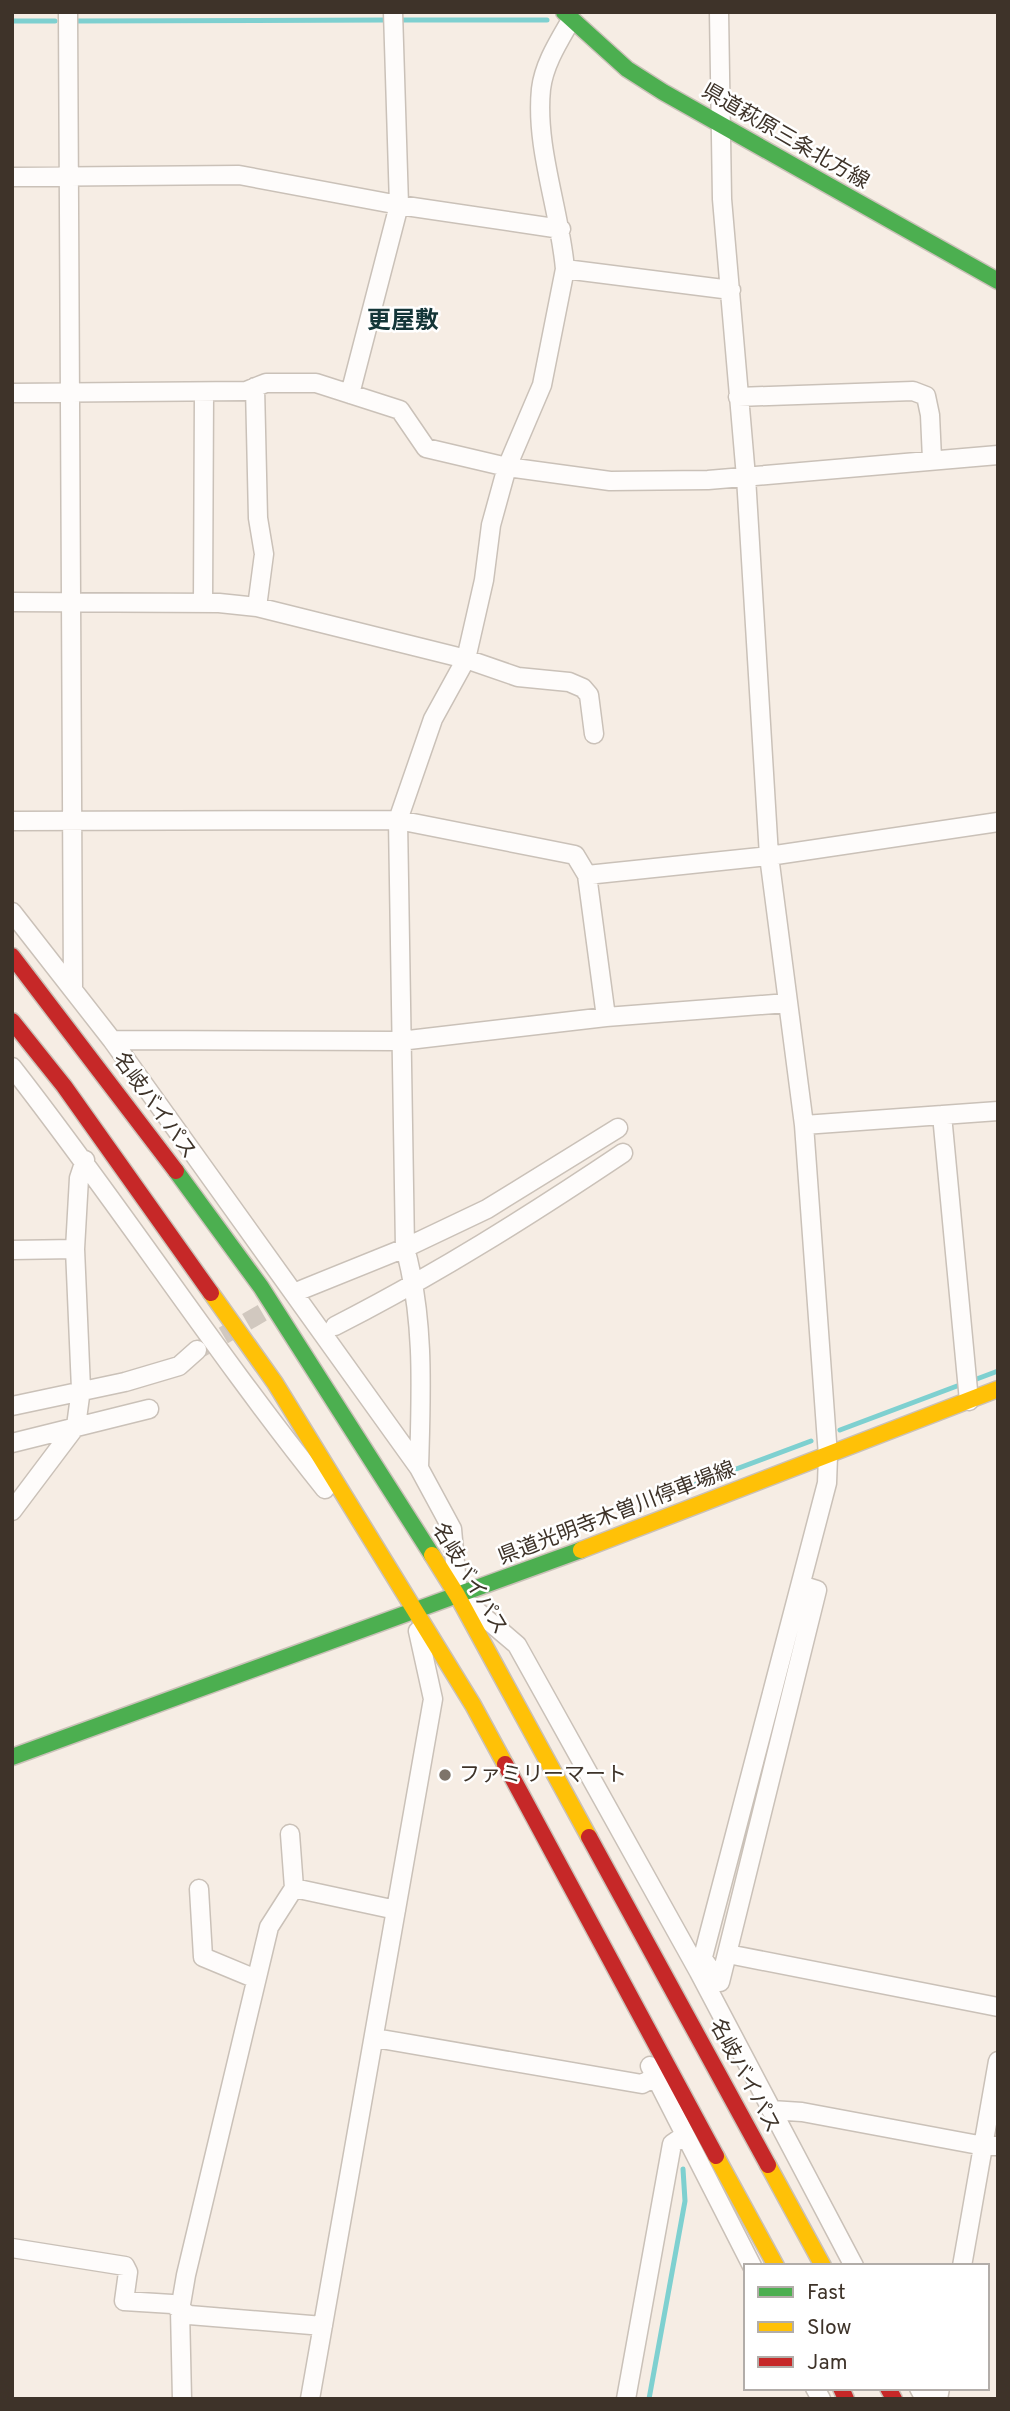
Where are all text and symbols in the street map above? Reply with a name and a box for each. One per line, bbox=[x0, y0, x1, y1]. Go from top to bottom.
street label: 県道萩原三条北方線 bbox=[696, 78, 874, 196]
district label: 更屋敷 bbox=[367, 307, 439, 337]
street label: 名岐バイパス bbox=[106, 1047, 202, 1165]
street label: 県道光明寺木曽川停車場線 bbox=[495, 1456, 739, 1572]
street label: 名岐バイパス bbox=[425, 1518, 513, 1640]
place label: ファミリーマート bbox=[459, 1762, 627, 1789]
marker: ファミリーマート bbox=[437, 1767, 453, 1783]
street label: 名岐バイパス bbox=[703, 2014, 785, 2138]
legend bbox=[744, 2264, 989, 2390]
text: Fast bbox=[807, 2280, 846, 2307]
text: Slow bbox=[807, 2315, 852, 2342]
text: Jam bbox=[807, 2350, 848, 2377]

